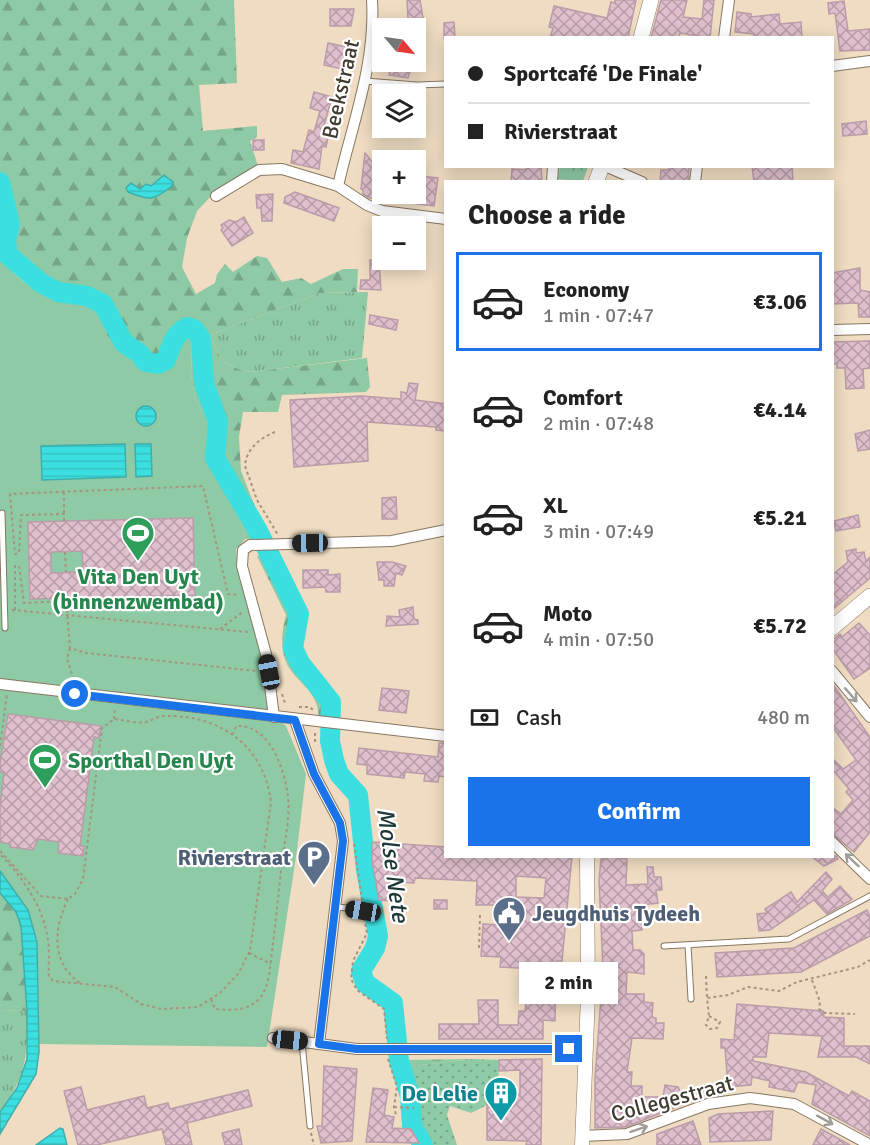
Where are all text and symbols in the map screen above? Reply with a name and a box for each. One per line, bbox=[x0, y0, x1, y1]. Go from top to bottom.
north arrow bbox=[372, 18, 426, 72]
map controls bbox=[372, 18, 426, 270]
street label: Beekstraat bbox=[316, 36, 365, 142]
text: Sportcafé 'De Finale' bbox=[504, 60, 702, 87]
button: layers bbox=[372, 84, 426, 138]
text: Rivierstraat bbox=[504, 118, 617, 145]
button: + bbox=[372, 150, 426, 204]
text: Choose a ride bbox=[468, 199, 626, 232]
button: − bbox=[372, 216, 426, 270]
icon: car bbox=[471, 275, 525, 329]
text: Economy bbox=[543, 276, 629, 303]
text: €3.06 bbox=[753, 288, 807, 315]
text: 1 min · 07:47 bbox=[543, 303, 654, 328]
icon: car bbox=[471, 383, 525, 437]
text: Comfort bbox=[543, 384, 623, 411]
text: €4.14 bbox=[753, 396, 807, 423]
text: 2 min · 07:48 bbox=[543, 411, 654, 436]
icon: car bbox=[471, 491, 525, 545]
text: XL bbox=[543, 492, 568, 519]
text: €5.21 bbox=[753, 504, 807, 531]
sports icon: Vita Den Uyt (binnenzwembad) bbox=[120, 515, 156, 562]
text: 3 min · 07:49 bbox=[543, 519, 654, 544]
car bbox=[292, 534, 328, 552]
place label: Vita Den Uyt (binnenzwembad) bbox=[52, 563, 224, 615]
icon: car bbox=[471, 599, 525, 653]
text: Moto bbox=[543, 600, 592, 627]
text: €5.72 bbox=[753, 612, 807, 639]
text: 4 min · 07:50 bbox=[543, 627, 654, 652]
car bbox=[257, 653, 281, 691]
route start bbox=[61, 680, 88, 707]
one-way arrow bbox=[844, 687, 857, 703]
icon: cash bbox=[468, 701, 501, 734]
text: Cash bbox=[516, 704, 562, 731]
text: 480 m bbox=[757, 705, 810, 730]
sports icon: Sporthal Den Uyt bbox=[27, 742, 63, 789]
place label: Sporthal Den Uyt bbox=[68, 747, 233, 774]
button: Confirm bbox=[468, 777, 810, 846]
water label: Molse Nete bbox=[370, 806, 416, 925]
parking icon: Rivierstraat bbox=[296, 839, 332, 886]
place label: Rivierstraat bbox=[178, 844, 291, 871]
one-way arrow bbox=[845, 853, 860, 867]
public building icon: Jeugdhuis Tydeeh bbox=[491, 895, 527, 942]
car bbox=[344, 899, 382, 923]
place label: Jeugdhuis Tydeeh bbox=[532, 900, 700, 927]
callout: 2 min bbox=[520, 962, 618, 1004]
text: 2 min bbox=[544, 970, 593, 995]
car bbox=[271, 1029, 309, 1051]
route end bbox=[555, 1035, 582, 1062]
street label: Collegestraat bbox=[608, 1069, 737, 1128]
building icon: De Lelie bbox=[483, 1075, 519, 1122]
place label: De Lelie bbox=[401, 1080, 478, 1107]
one-way arrow bbox=[816, 1114, 833, 1126]
one-way arrow bbox=[629, 1123, 648, 1134]

